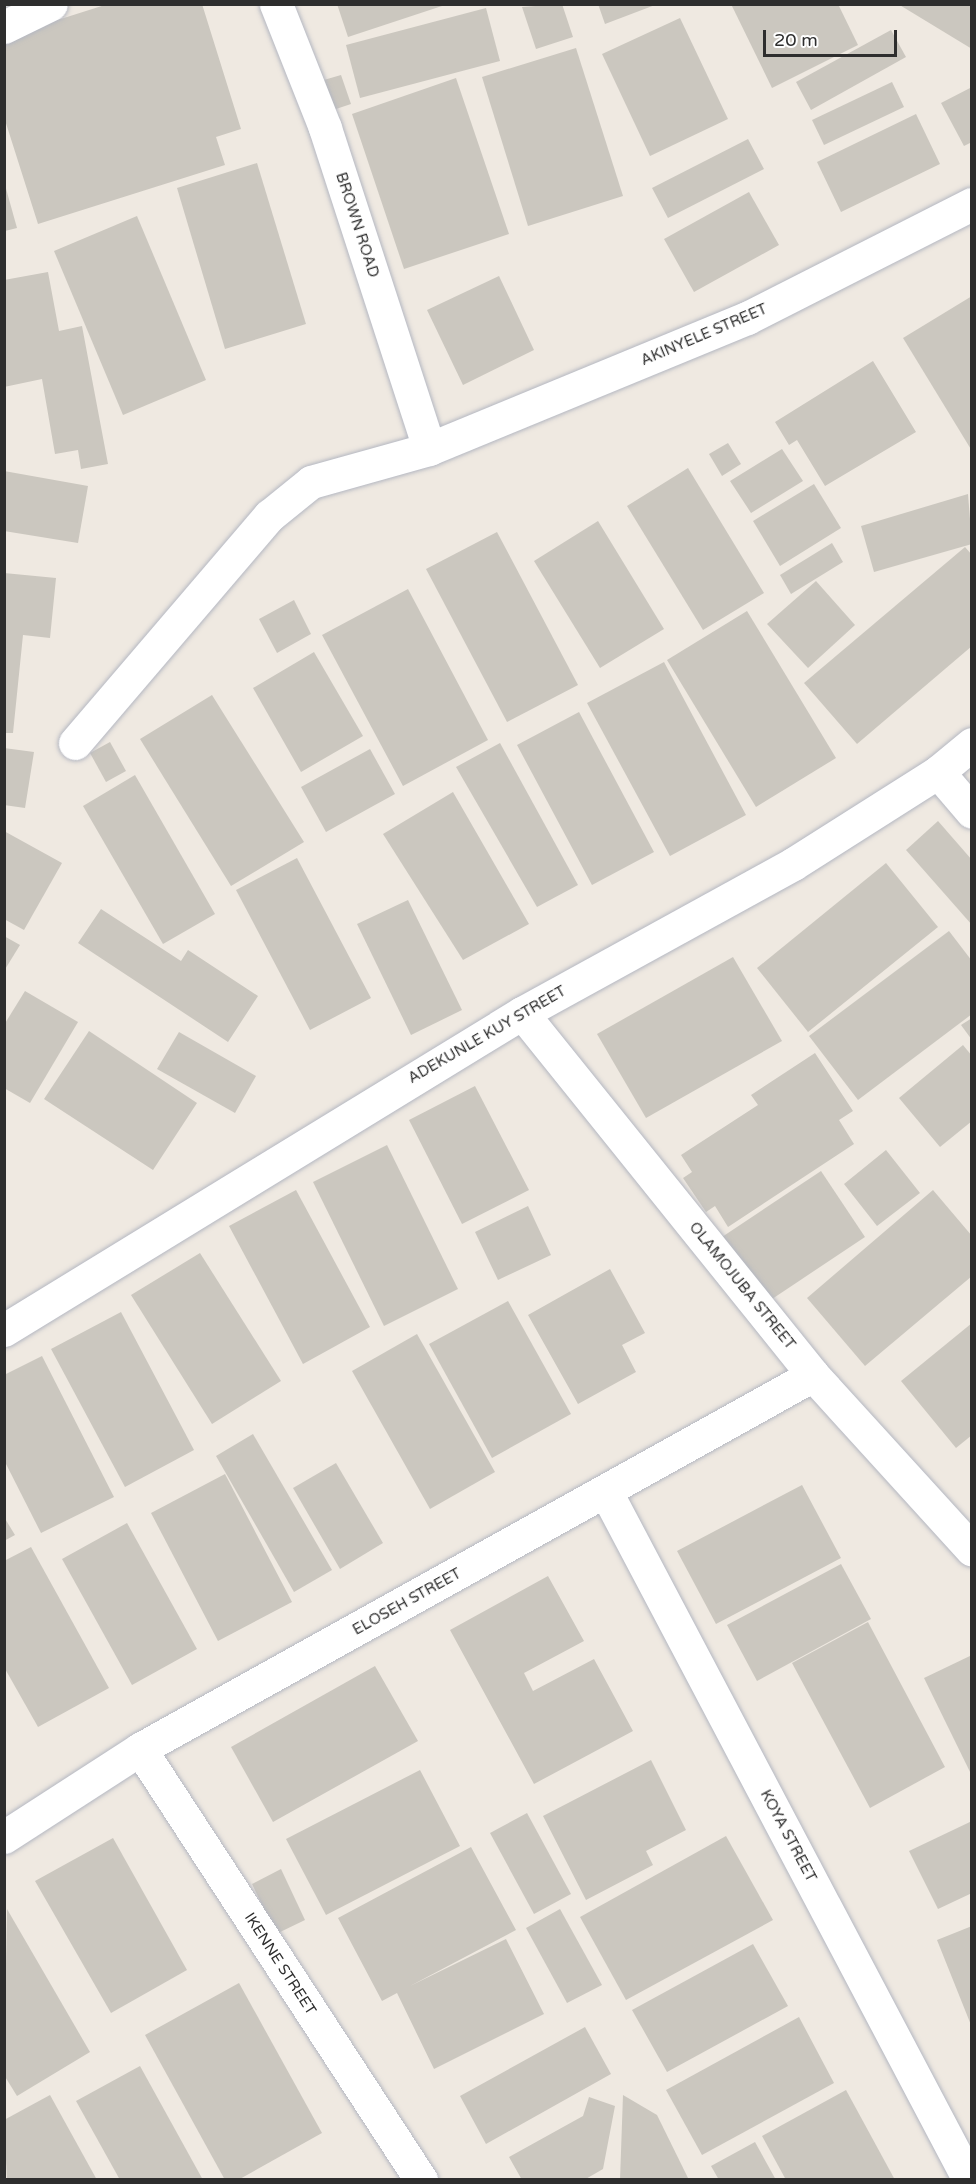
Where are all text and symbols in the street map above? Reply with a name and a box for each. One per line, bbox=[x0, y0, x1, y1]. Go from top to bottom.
scale bar bbox=[766, 18, 900, 56]
text: 20 m bbox=[774, 29, 818, 51]
street label: BROWN ROAD bbox=[332, 170, 382, 280]
street label: AKINYELE STREET bbox=[638, 300, 770, 370]
street label: ADEKUNLE KUY STREET bbox=[405, 982, 569, 1088]
street label: OLAMOJUBA STREET bbox=[685, 1219, 799, 1353]
street label: ELOSEH STREET bbox=[350, 1565, 464, 1639]
street label: KOYA STREET bbox=[756, 1787, 820, 1885]
street label: IKENNE STREET bbox=[240, 1910, 320, 2018]

